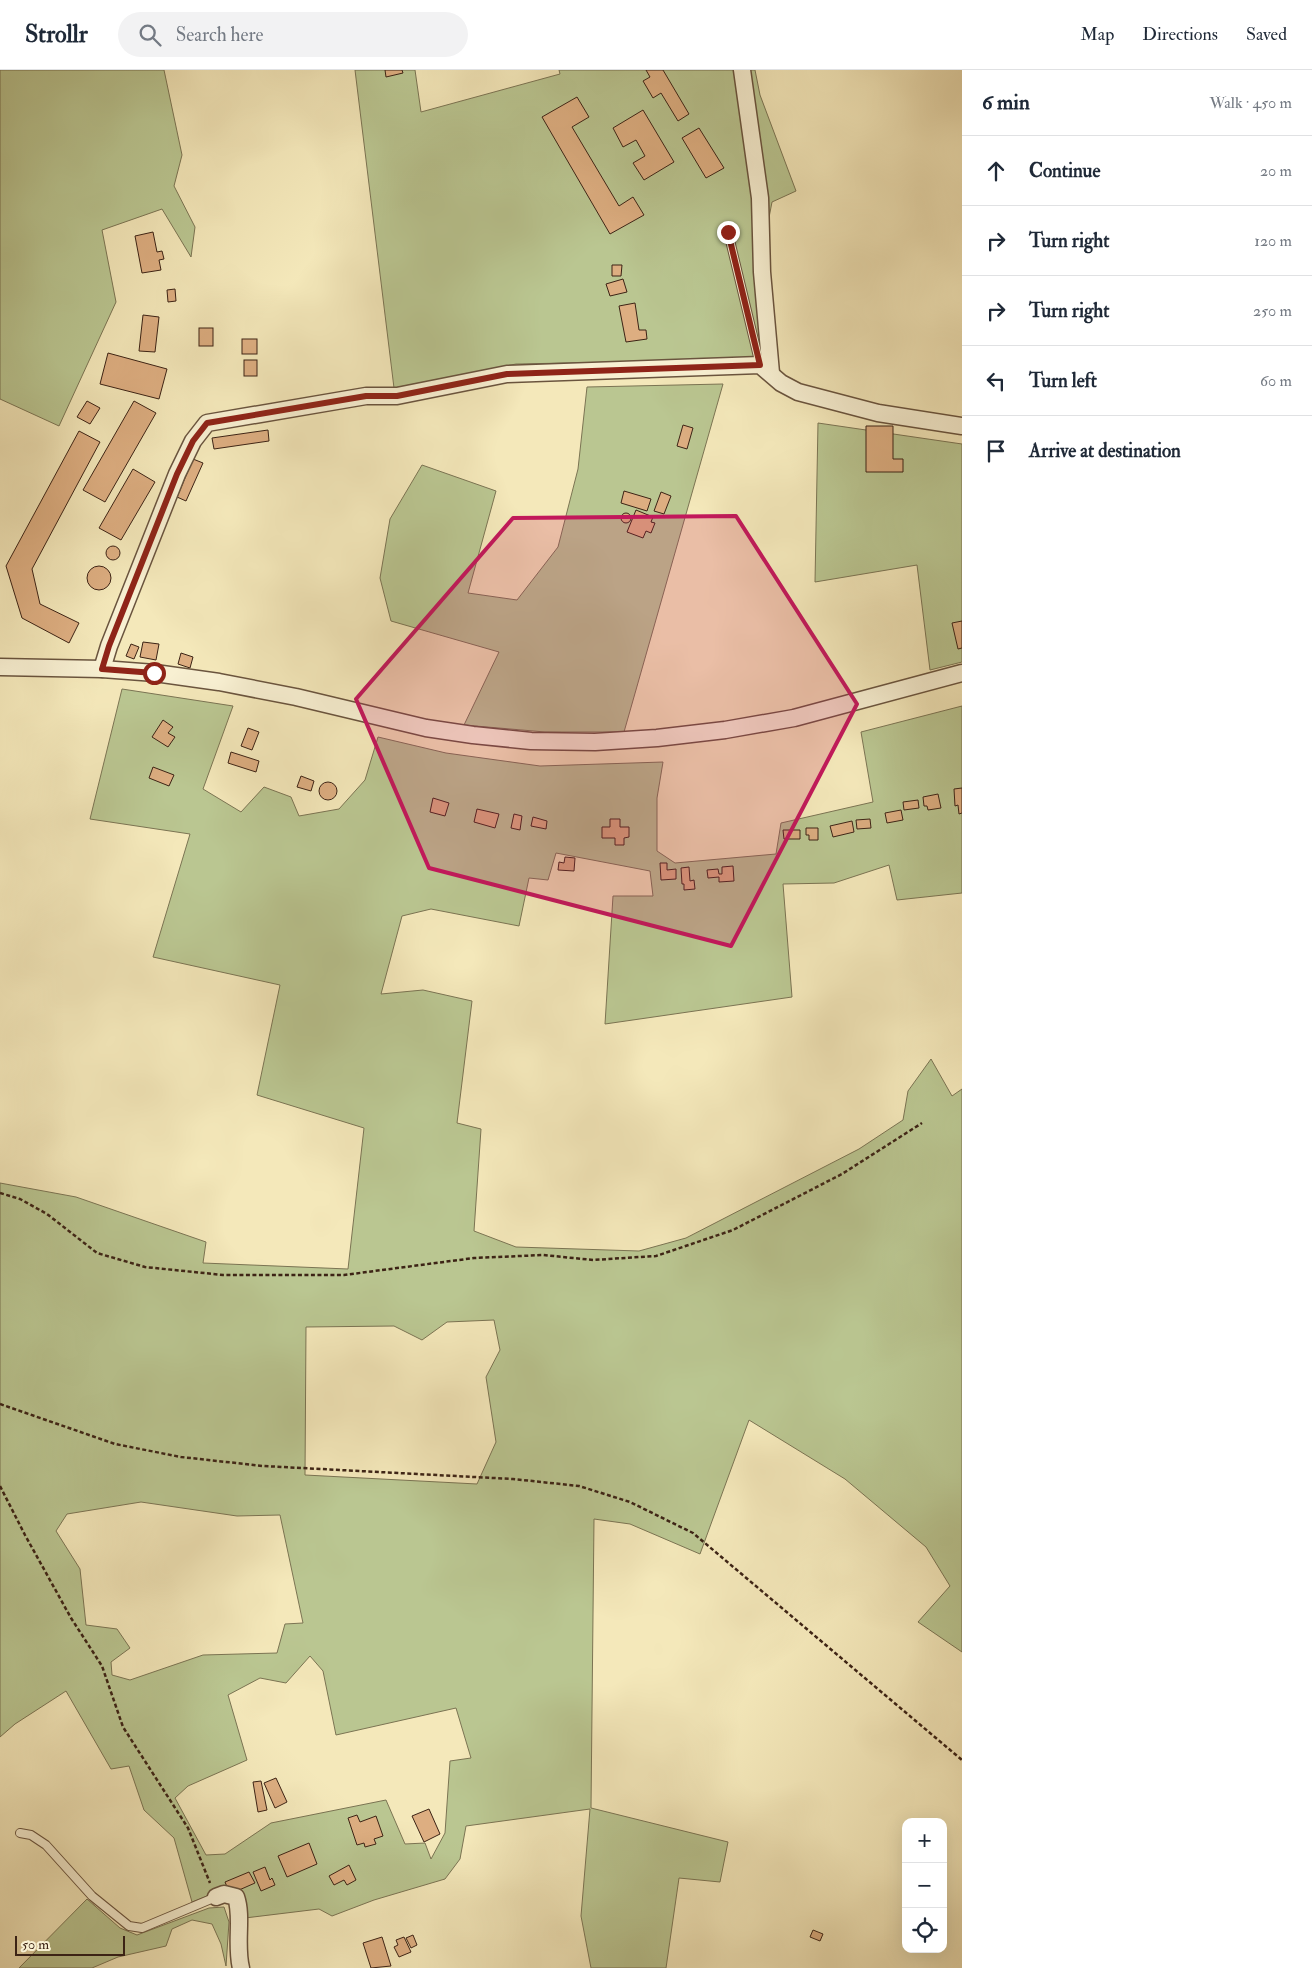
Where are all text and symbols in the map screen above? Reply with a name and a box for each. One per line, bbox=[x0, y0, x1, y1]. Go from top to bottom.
search box bbox=[118, 12, 468, 57]
text: Strollr bbox=[25, 19, 88, 50]
icon: search bbox=[136, 21, 164, 49]
text: Search here bbox=[176, 23, 264, 47]
text: Map bbox=[1081, 23, 1114, 46]
text: Directions bbox=[1142, 23, 1218, 46]
text: Saved bbox=[1246, 23, 1287, 46]
text: 6 min bbox=[982, 89, 1030, 116]
text: Walk · 450 m bbox=[1209, 93, 1292, 113]
icon: ahead bbox=[982, 157, 1010, 185]
text: Continue bbox=[1029, 159, 1100, 183]
text: 20 m bbox=[1260, 161, 1292, 181]
route end bbox=[717, 221, 740, 244]
icon: right bbox=[982, 227, 1010, 255]
text: Turn right bbox=[1029, 229, 1109, 253]
text: 120 m bbox=[1254, 231, 1292, 251]
icon: right bbox=[982, 297, 1010, 325]
text: Turn right bbox=[1029, 299, 1109, 323]
text: 250 m bbox=[1253, 301, 1292, 321]
icon: left bbox=[982, 367, 1010, 395]
text: Turn left bbox=[1029, 369, 1097, 393]
text: 60 m bbox=[1260, 371, 1292, 391]
icon: arrive bbox=[982, 437, 1010, 465]
text: Arrive at destination bbox=[1029, 439, 1181, 463]
route start bbox=[143, 662, 166, 685]
map controls bbox=[902, 1818, 947, 1953]
button: + bbox=[902, 1818, 947, 1863]
button: − bbox=[902, 1863, 947, 1908]
button: locate bbox=[902, 1908, 947, 1953]
scale bar bbox=[15, 1933, 125, 1956]
text: 50 m bbox=[22, 1936, 49, 1953]

